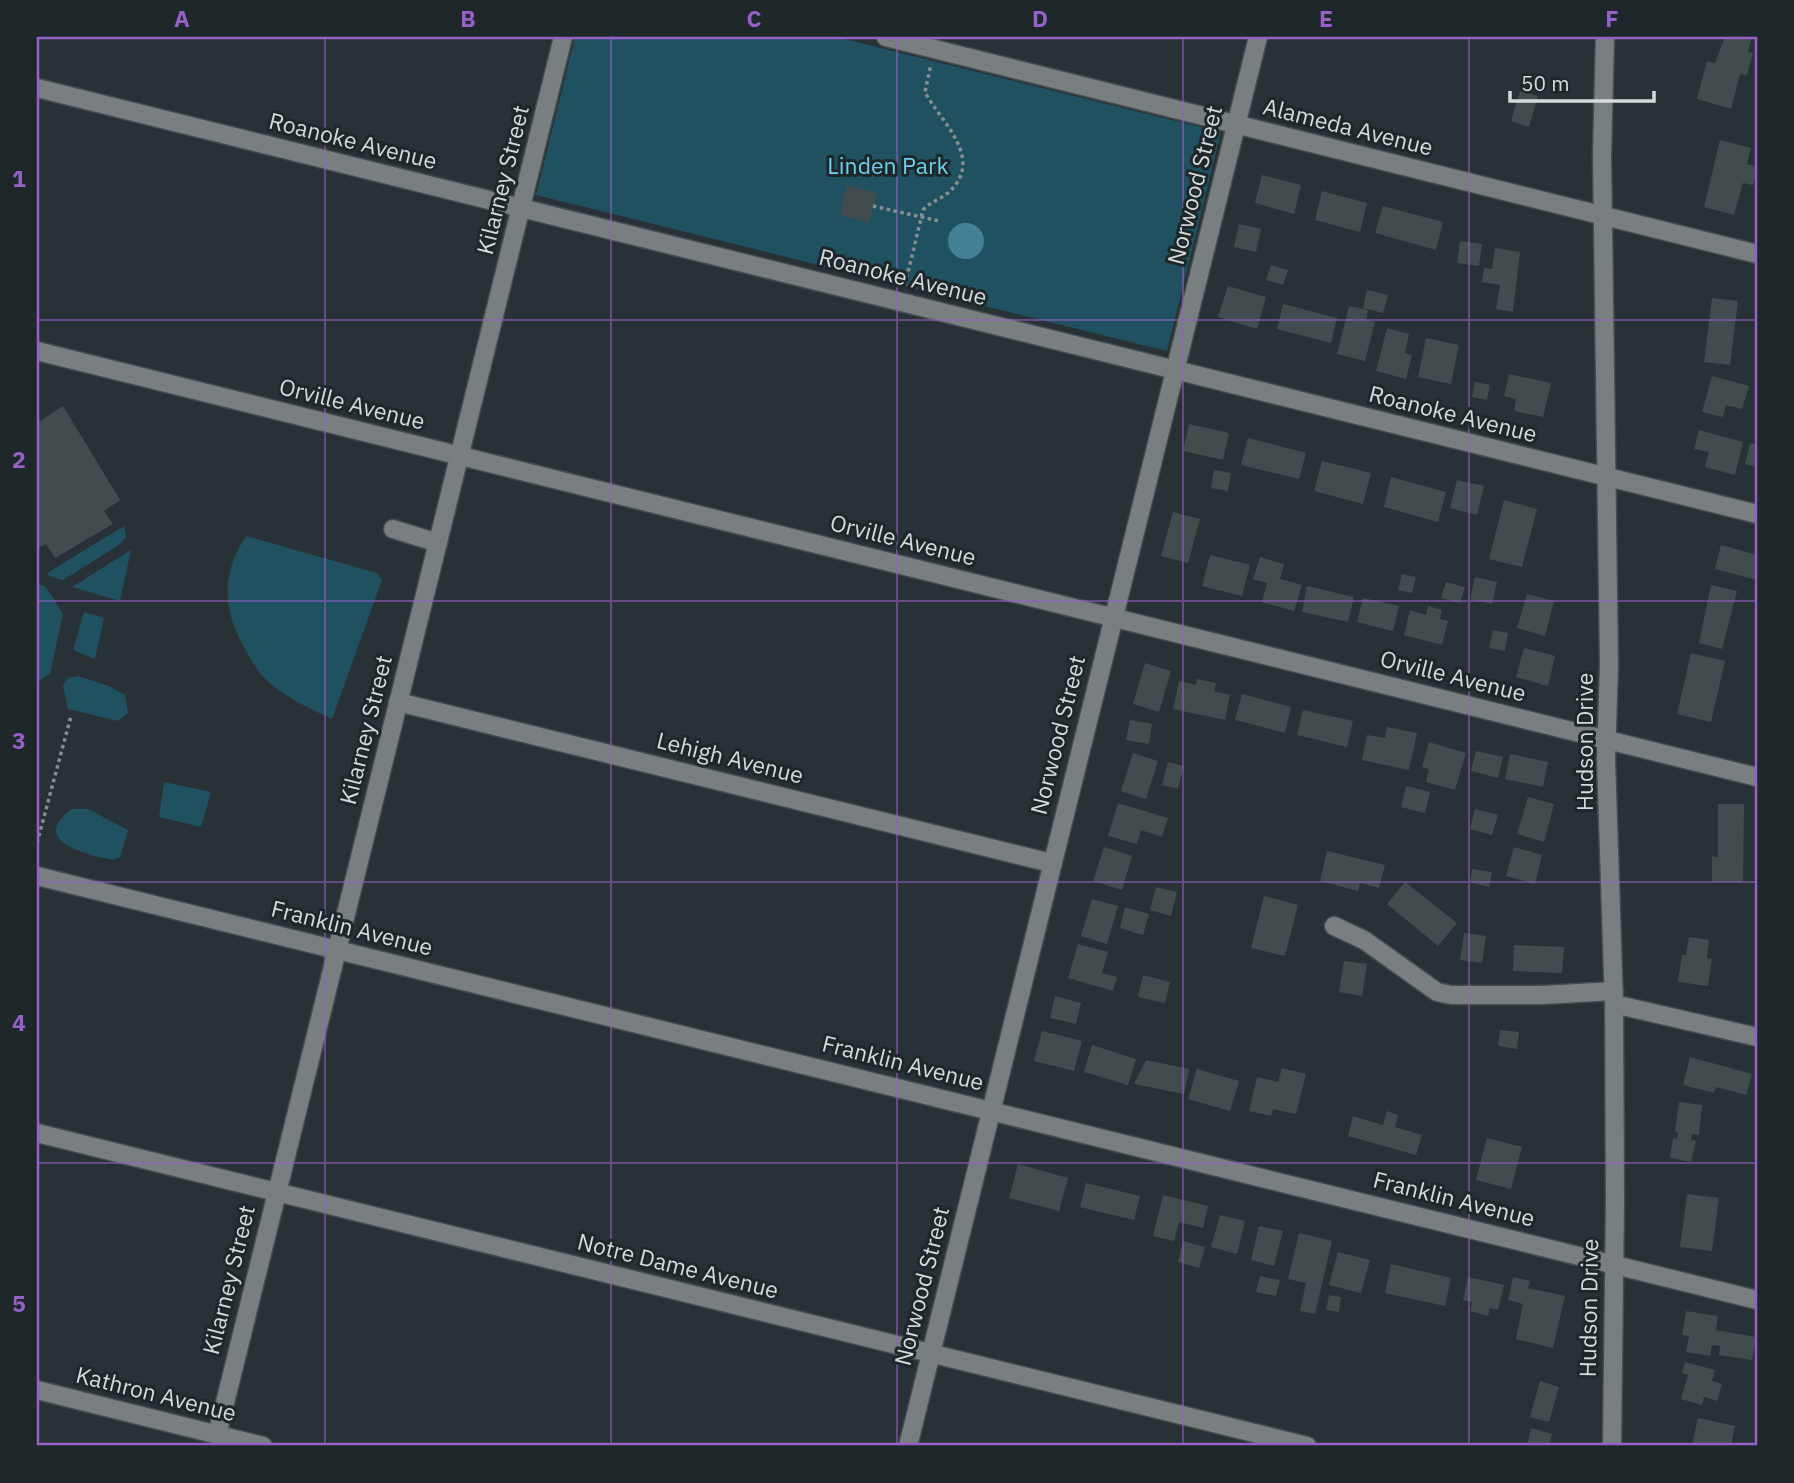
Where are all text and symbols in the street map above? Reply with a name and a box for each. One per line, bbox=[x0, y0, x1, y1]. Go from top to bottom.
text: A bbox=[174, 3, 190, 33]
text: B bbox=[460, 3, 476, 33]
text: C bbox=[747, 3, 762, 33]
text: D bbox=[1032, 3, 1048, 33]
text: E bbox=[1319, 3, 1333, 33]
text: F bbox=[1605, 3, 1619, 33]
scale bar bbox=[1510, 60, 1654, 104]
text: 50 m bbox=[1521, 69, 1570, 97]
street label: Alameda Avenue bbox=[1260, 90, 1436, 162]
street label: Kilarney Street bbox=[469, 102, 535, 258]
street label: Norwood Street bbox=[1160, 102, 1228, 267]
street label: Roanoke Avenue bbox=[266, 105, 440, 175]
park label: Linden Park bbox=[827, 150, 949, 180]
text: 1 bbox=[12, 163, 26, 193]
street label: Roanoke Avenue bbox=[816, 241, 990, 311]
street label: Orville Avenue bbox=[276, 370, 428, 436]
street label: Roanoke Avenue bbox=[1366, 378, 1540, 448]
text: 2 bbox=[12, 444, 26, 474]
street label: Orville Avenue bbox=[827, 506, 979, 572]
street label: Orville Avenue bbox=[1377, 642, 1529, 708]
street label: Kilarney Street bbox=[332, 652, 398, 808]
street label: Norwood Street bbox=[1023, 652, 1091, 817]
street label: Hudson Drive bbox=[1569, 673, 1599, 811]
street label: Lehigh Avenue bbox=[654, 724, 807, 790]
text: 3 bbox=[12, 725, 26, 755]
street label: Franklin Avenue bbox=[268, 892, 436, 962]
text: 4 bbox=[12, 1007, 26, 1037]
street label: Franklin Avenue bbox=[819, 1027, 987, 1097]
street label: Franklin Avenue bbox=[1370, 1163, 1538, 1233]
street label: Kilarney Street bbox=[195, 1202, 261, 1358]
street label: Norwood Street bbox=[887, 1203, 955, 1368]
street label: Notre Dame Avenue bbox=[575, 1226, 782, 1305]
street label: Hudson Drive bbox=[1572, 1238, 1604, 1378]
text: 5 bbox=[12, 1288, 26, 1318]
street label: Kathron Avenue bbox=[73, 1359, 240, 1427]

